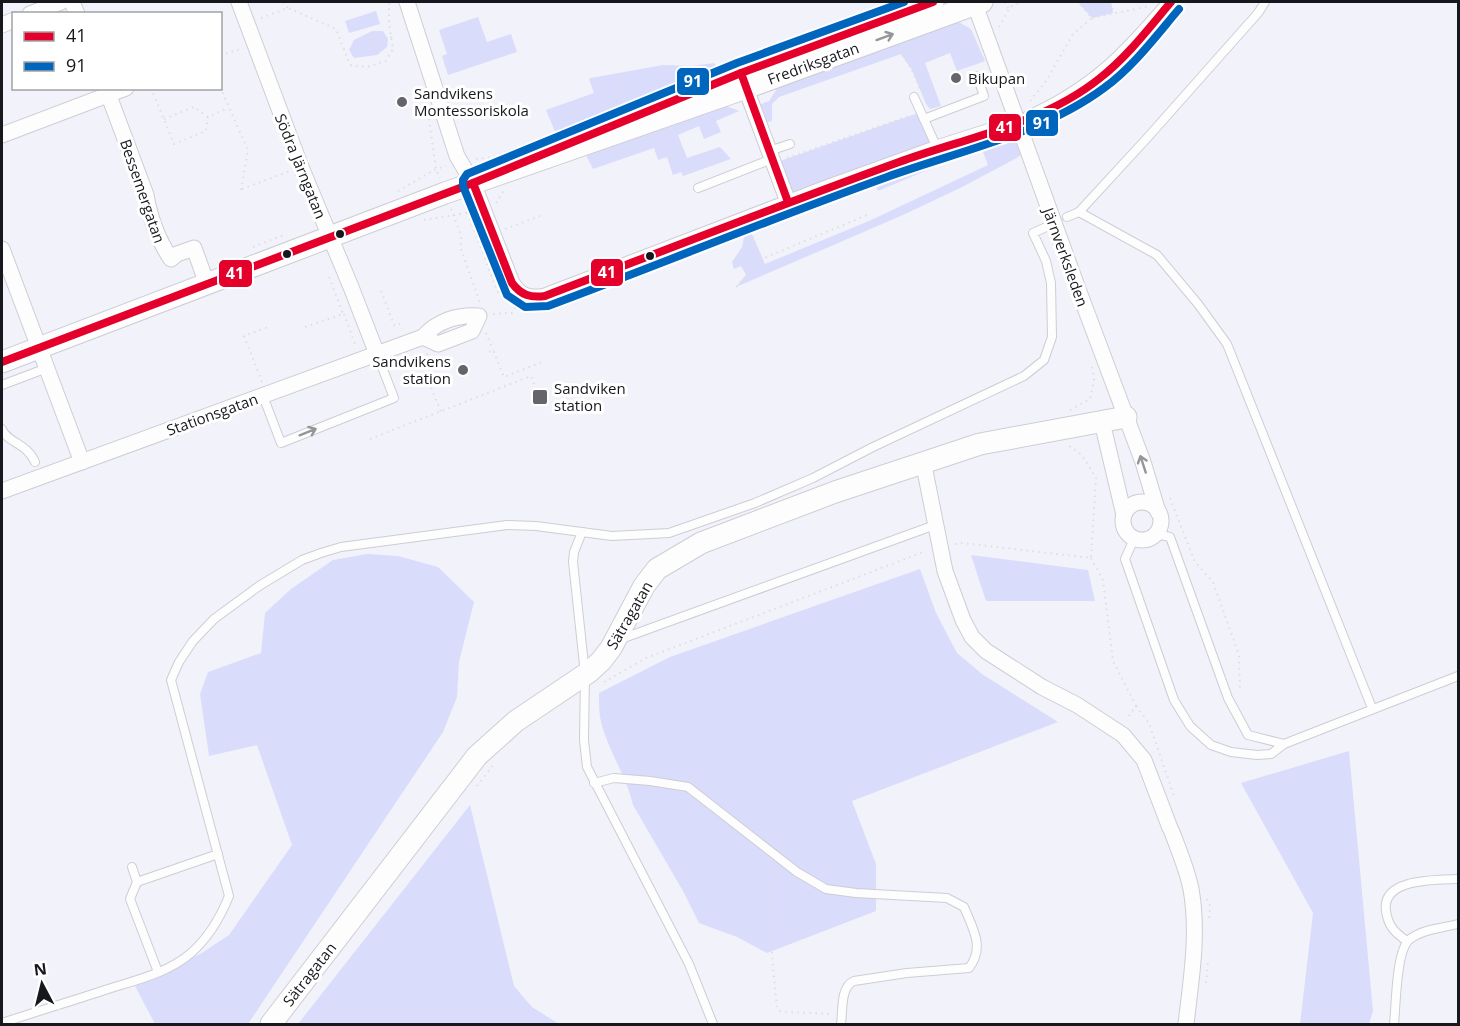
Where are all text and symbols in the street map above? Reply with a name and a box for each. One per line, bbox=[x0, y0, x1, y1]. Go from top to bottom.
legend bbox=[12, 12, 222, 90]
text: 41 bbox=[66, 23, 87, 47]
one-way arrow bbox=[875, 31, 894, 42]
street label: Fredriksgatan bbox=[765, 37, 861, 89]
text: 91 bbox=[66, 53, 87, 77]
line badge: 91 bbox=[676, 67, 710, 96]
place label: Bikupan bbox=[968, 68, 1025, 88]
text: 91 bbox=[684, 70, 702, 92]
marker: Bikupan bbox=[949, 71, 963, 85]
place label: Sandvikens Montessoriskola bbox=[414, 83, 529, 120]
marker: Sandvikens Montessoriskola bbox=[395, 95, 409, 109]
line badge: 91 bbox=[1025, 109, 1059, 137]
street label: Södra Järngatan bbox=[271, 110, 331, 222]
text: 91 bbox=[1033, 112, 1051, 134]
line badge: 41 bbox=[988, 113, 1022, 142]
text: 41 bbox=[996, 116, 1014, 138]
street label: Bessemergatan bbox=[116, 136, 170, 246]
street label: Järnverksleden bbox=[1038, 203, 1093, 309]
unlabelled marker bbox=[334, 228, 346, 240]
unlabelled marker bbox=[281, 248, 293, 260]
unlabelled marker bbox=[644, 250, 656, 262]
line badge: 41 bbox=[590, 258, 624, 287]
line badge: 41 bbox=[218, 259, 253, 288]
text: 41 bbox=[598, 261, 616, 283]
text: 41 bbox=[226, 262, 244, 284]
place label: Sandvikens station bbox=[372, 351, 451, 388]
marker: Sandvikens station bbox=[456, 363, 470, 377]
place label: Sandviken station bbox=[554, 378, 626, 415]
street label: Stationsgatan bbox=[164, 388, 260, 440]
marker: Sandviken station bbox=[531, 388, 549, 406]
one-way arrow bbox=[298, 426, 316, 437]
one-way arrow bbox=[1137, 455, 1148, 474]
street label: Sätragatan bbox=[601, 577, 657, 653]
street label: Sätragatan bbox=[278, 938, 340, 1010]
north arrow bbox=[12, 954, 72, 1014]
text: N bbox=[32, 957, 48, 981]

